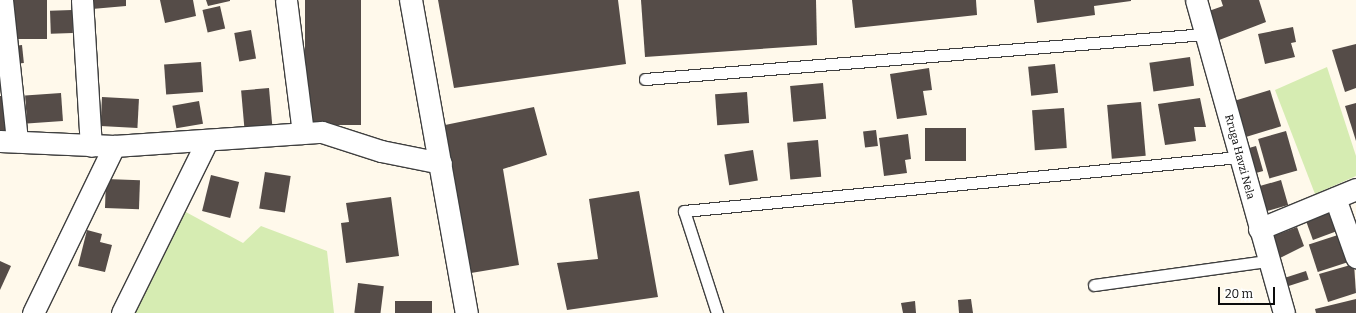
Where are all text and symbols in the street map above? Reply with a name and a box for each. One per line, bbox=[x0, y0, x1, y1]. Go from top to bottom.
street label: Rruga Havzi Nela bbox=[1221, 113, 1257, 201]
scale bar bbox=[1220, 279, 1277, 305]
text: 20 m bbox=[1225, 287, 1253, 301]

